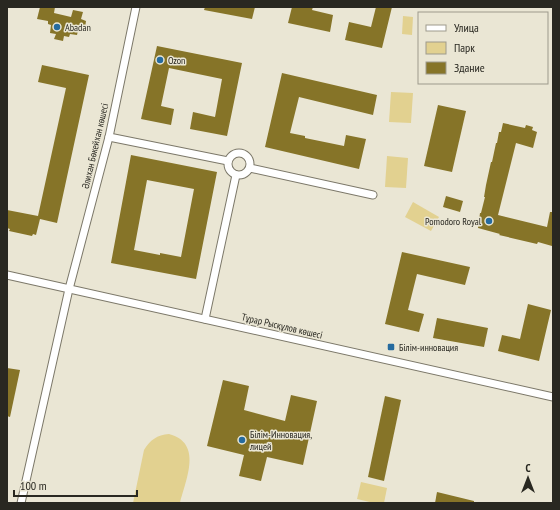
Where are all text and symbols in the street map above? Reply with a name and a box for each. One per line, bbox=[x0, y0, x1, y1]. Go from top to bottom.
legend bbox=[418, 12, 548, 84]
text: Улица bbox=[454, 20, 479, 35]
place label: Abadan bbox=[65, 21, 91, 34]
marker: Abadan bbox=[52, 22, 62, 32]
text: Парк bbox=[454, 40, 475, 55]
place label: Ozon bbox=[168, 54, 186, 67]
marker: Ozon bbox=[155, 55, 165, 65]
text: Здание bbox=[454, 60, 485, 75]
street label: Әлихан Бөкейхан көшесі bbox=[79, 102, 111, 190]
place label: Pomodoro Royal bbox=[425, 215, 482, 228]
marker: Pomodoro Royal bbox=[484, 216, 494, 226]
street label: Тұрар Рысқұлов көшесі bbox=[240, 310, 324, 342]
place label: Білім-инновация bbox=[399, 341, 458, 354]
marker: Білім-инновация bbox=[386, 342, 396, 352]
place label: Білім-Инновация, лицей bbox=[249, 428, 312, 453]
marker: Білім-Инновация, лицей bbox=[237, 435, 247, 445]
north arrow bbox=[508, 458, 548, 498]
text: С bbox=[525, 461, 531, 475]
scale bar bbox=[14, 472, 137, 498]
text: 100 m bbox=[20, 478, 47, 493]

